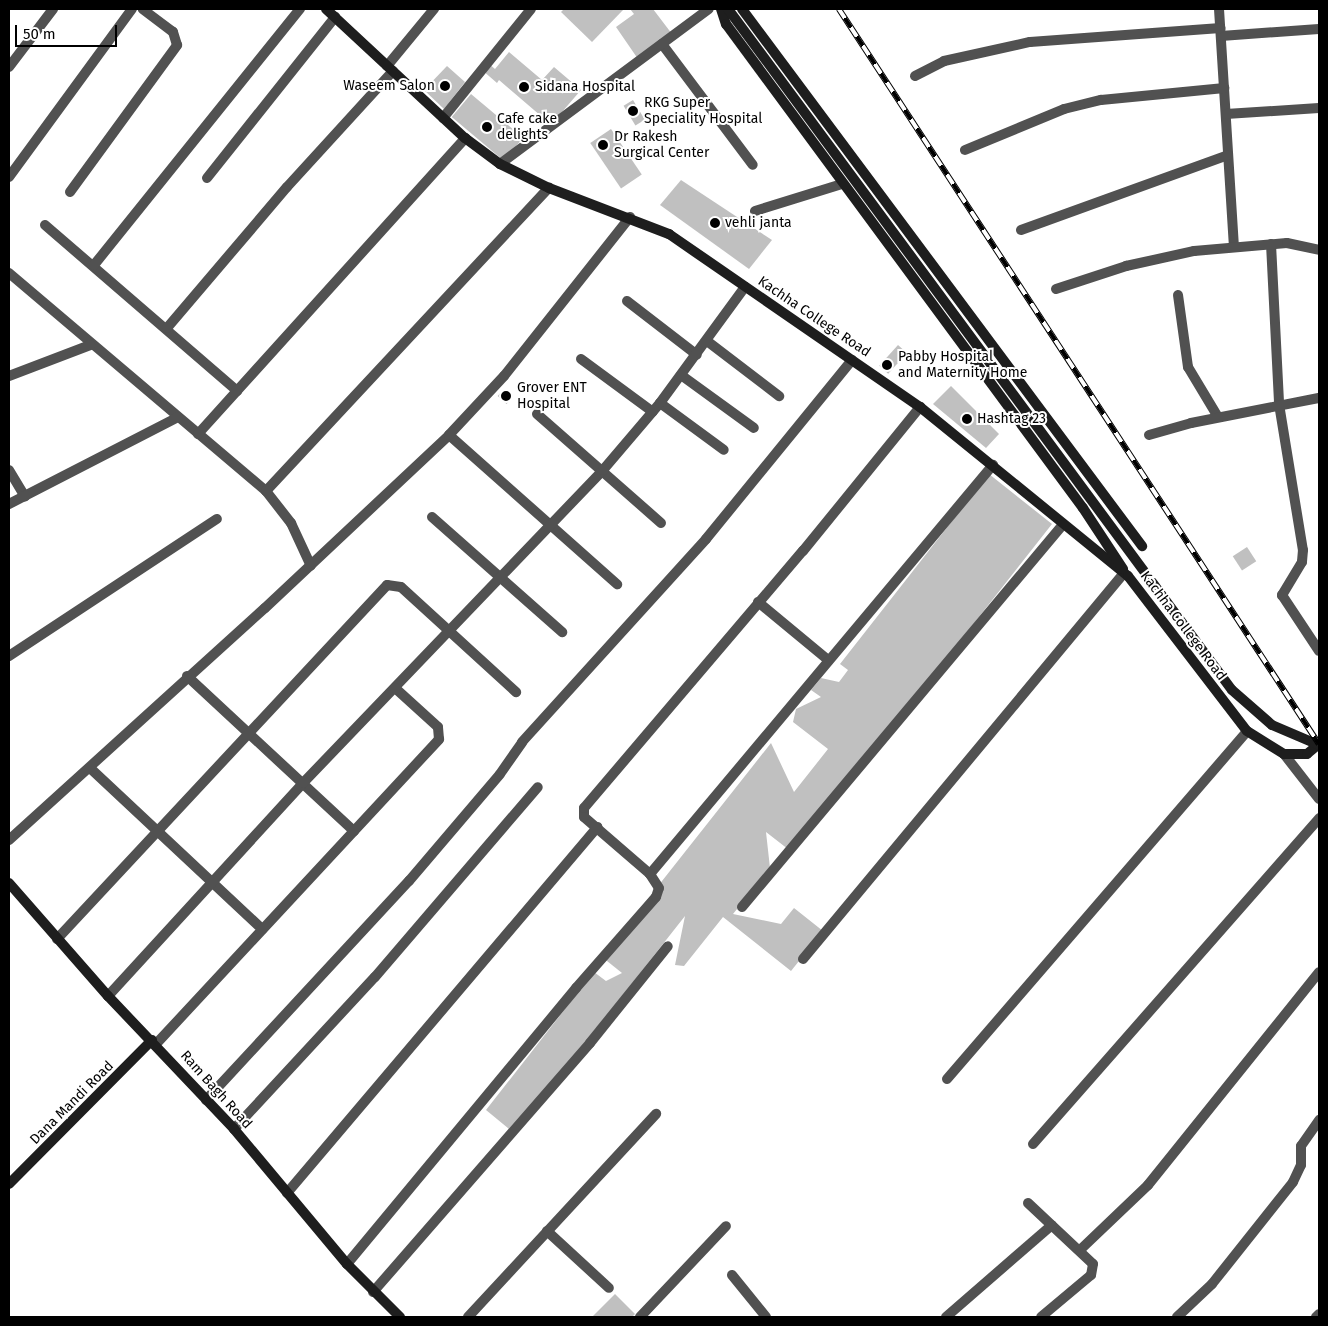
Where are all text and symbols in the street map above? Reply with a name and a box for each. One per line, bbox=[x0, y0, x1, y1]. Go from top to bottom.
scale bar bbox=[18, 15, 120, 47]
text: 50 m bbox=[23, 25, 56, 43]
place label: Waseem Salon bbox=[343, 78, 435, 94]
place label: Sidana Hospital bbox=[535, 79, 635, 95]
marker: Waseem Salon bbox=[439, 80, 451, 92]
marker: Sidana Hospital bbox=[517, 80, 531, 94]
place label: RKG Super Speciality Hospital bbox=[644, 95, 762, 128]
marker: RKG Super Speciality Hospital bbox=[626, 104, 640, 118]
place label: Cafe cake delights bbox=[497, 111, 557, 144]
marker: Cafe cake delights bbox=[481, 121, 493, 133]
place label: Dr Rakesh Surgical Center bbox=[614, 129, 709, 162]
marker: Dr Rakesh Surgical Center bbox=[596, 138, 610, 152]
place label: vehli janta bbox=[725, 215, 792, 231]
marker: vehli janta bbox=[709, 217, 721, 229]
street label: Kachha College Road bbox=[754, 273, 874, 361]
place label: Pabby Hospital and Maternity Home bbox=[898, 349, 1027, 382]
marker: Pabby Hospital and Maternity Home bbox=[880, 358, 894, 372]
place label: Grover ENT Hospital bbox=[517, 380, 587, 412]
marker: Grover ENT Hospital bbox=[499, 389, 513, 403]
place label: Hashtag 23 bbox=[977, 411, 1046, 427]
marker: Hashtag 23 bbox=[961, 413, 973, 425]
street label: Kachha College Road bbox=[1136, 568, 1230, 684]
street label: Ram Bagh Road bbox=[177, 1048, 255, 1132]
street label: Dana Mandi Road bbox=[27, 1058, 117, 1148]

